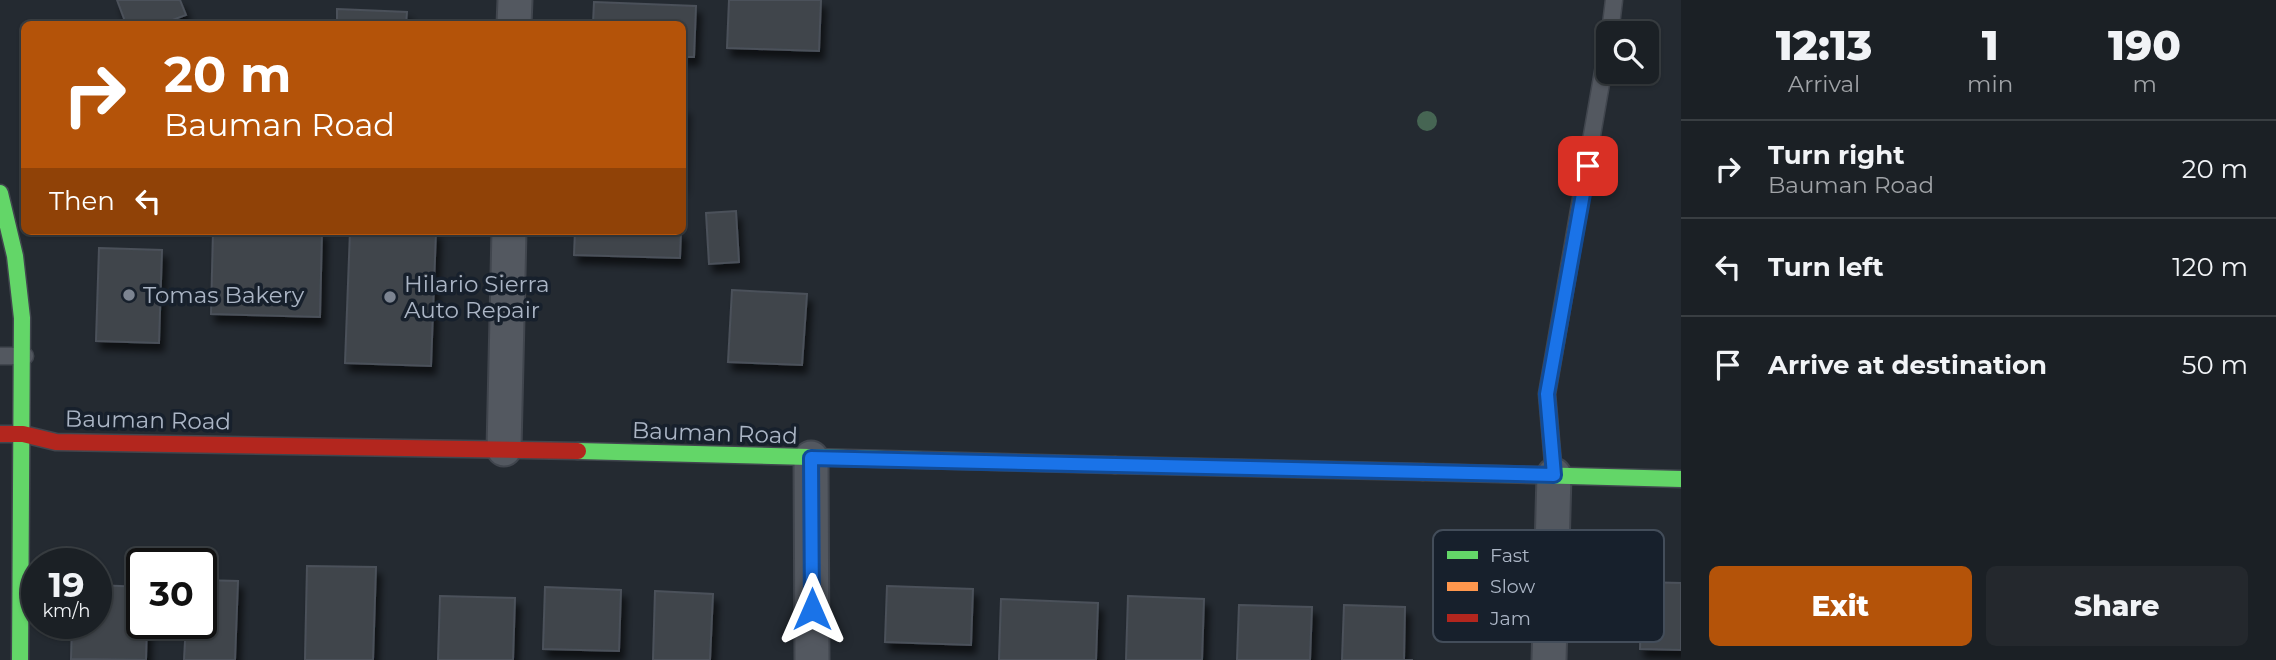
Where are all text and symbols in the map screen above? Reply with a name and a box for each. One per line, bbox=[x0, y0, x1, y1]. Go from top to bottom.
text: 12:13 bbox=[1776, 19, 1872, 71]
text: 1 bbox=[1982, 19, 1999, 71]
text: 190 bbox=[2108, 19, 2181, 71]
map controls bbox=[1596, 21, 1659, 84]
button: search bbox=[1596, 21, 1659, 84]
text: 20 m bbox=[164, 45, 291, 104]
icon: right bbox=[49, 49, 140, 140]
text: Arrival bbox=[1788, 70, 1860, 98]
text: min bbox=[1967, 70, 2013, 98]
text: m bbox=[2132, 70, 2157, 98]
text: Bauman Road bbox=[164, 105, 395, 144]
pin bbox=[1558, 136, 1618, 196]
text: Turn right bbox=[1768, 139, 1904, 171]
icon: arrive bbox=[1569, 147, 1607, 185]
icon: right bbox=[1709, 150, 1747, 188]
text: 20 m bbox=[2182, 153, 2248, 185]
text: Bauman Road bbox=[1768, 171, 1934, 199]
icon: left bbox=[129, 182, 167, 220]
text: Then bbox=[49, 185, 115, 217]
icon: left bbox=[1709, 248, 1747, 286]
text: Turn left bbox=[1768, 251, 1884, 283]
text: 120 m bbox=[2172, 251, 2248, 283]
place label: Hilario Sierra Auto Repair bbox=[404, 270, 549, 324]
place label: Tomas Bakery bbox=[143, 281, 305, 309]
marker: Tomas Bakery bbox=[121, 287, 137, 303]
marker: Hilario Sierra Auto Repair bbox=[382, 289, 398, 305]
icon: arrive bbox=[1709, 346, 1747, 384]
text: Arrive at destination bbox=[1768, 349, 2047, 381]
text: 50 m bbox=[2182, 349, 2248, 381]
street label: Bauman Road bbox=[65, 405, 231, 435]
street label: Bauman Road bbox=[632, 416, 798, 450]
legend bbox=[1433, 530, 1664, 642]
text: Fast bbox=[1490, 544, 1530, 567]
speed limit sign: 30 bbox=[126, 548, 217, 639]
text: 19 bbox=[48, 563, 85, 606]
button: Exit bbox=[1709, 566, 1972, 646]
button: Share bbox=[1986, 566, 2248, 646]
position arrow bbox=[775, 572, 849, 646]
text: Slow bbox=[1490, 575, 1535, 598]
text: km/h bbox=[42, 600, 91, 622]
text: Jam bbox=[1489, 607, 1531, 630]

